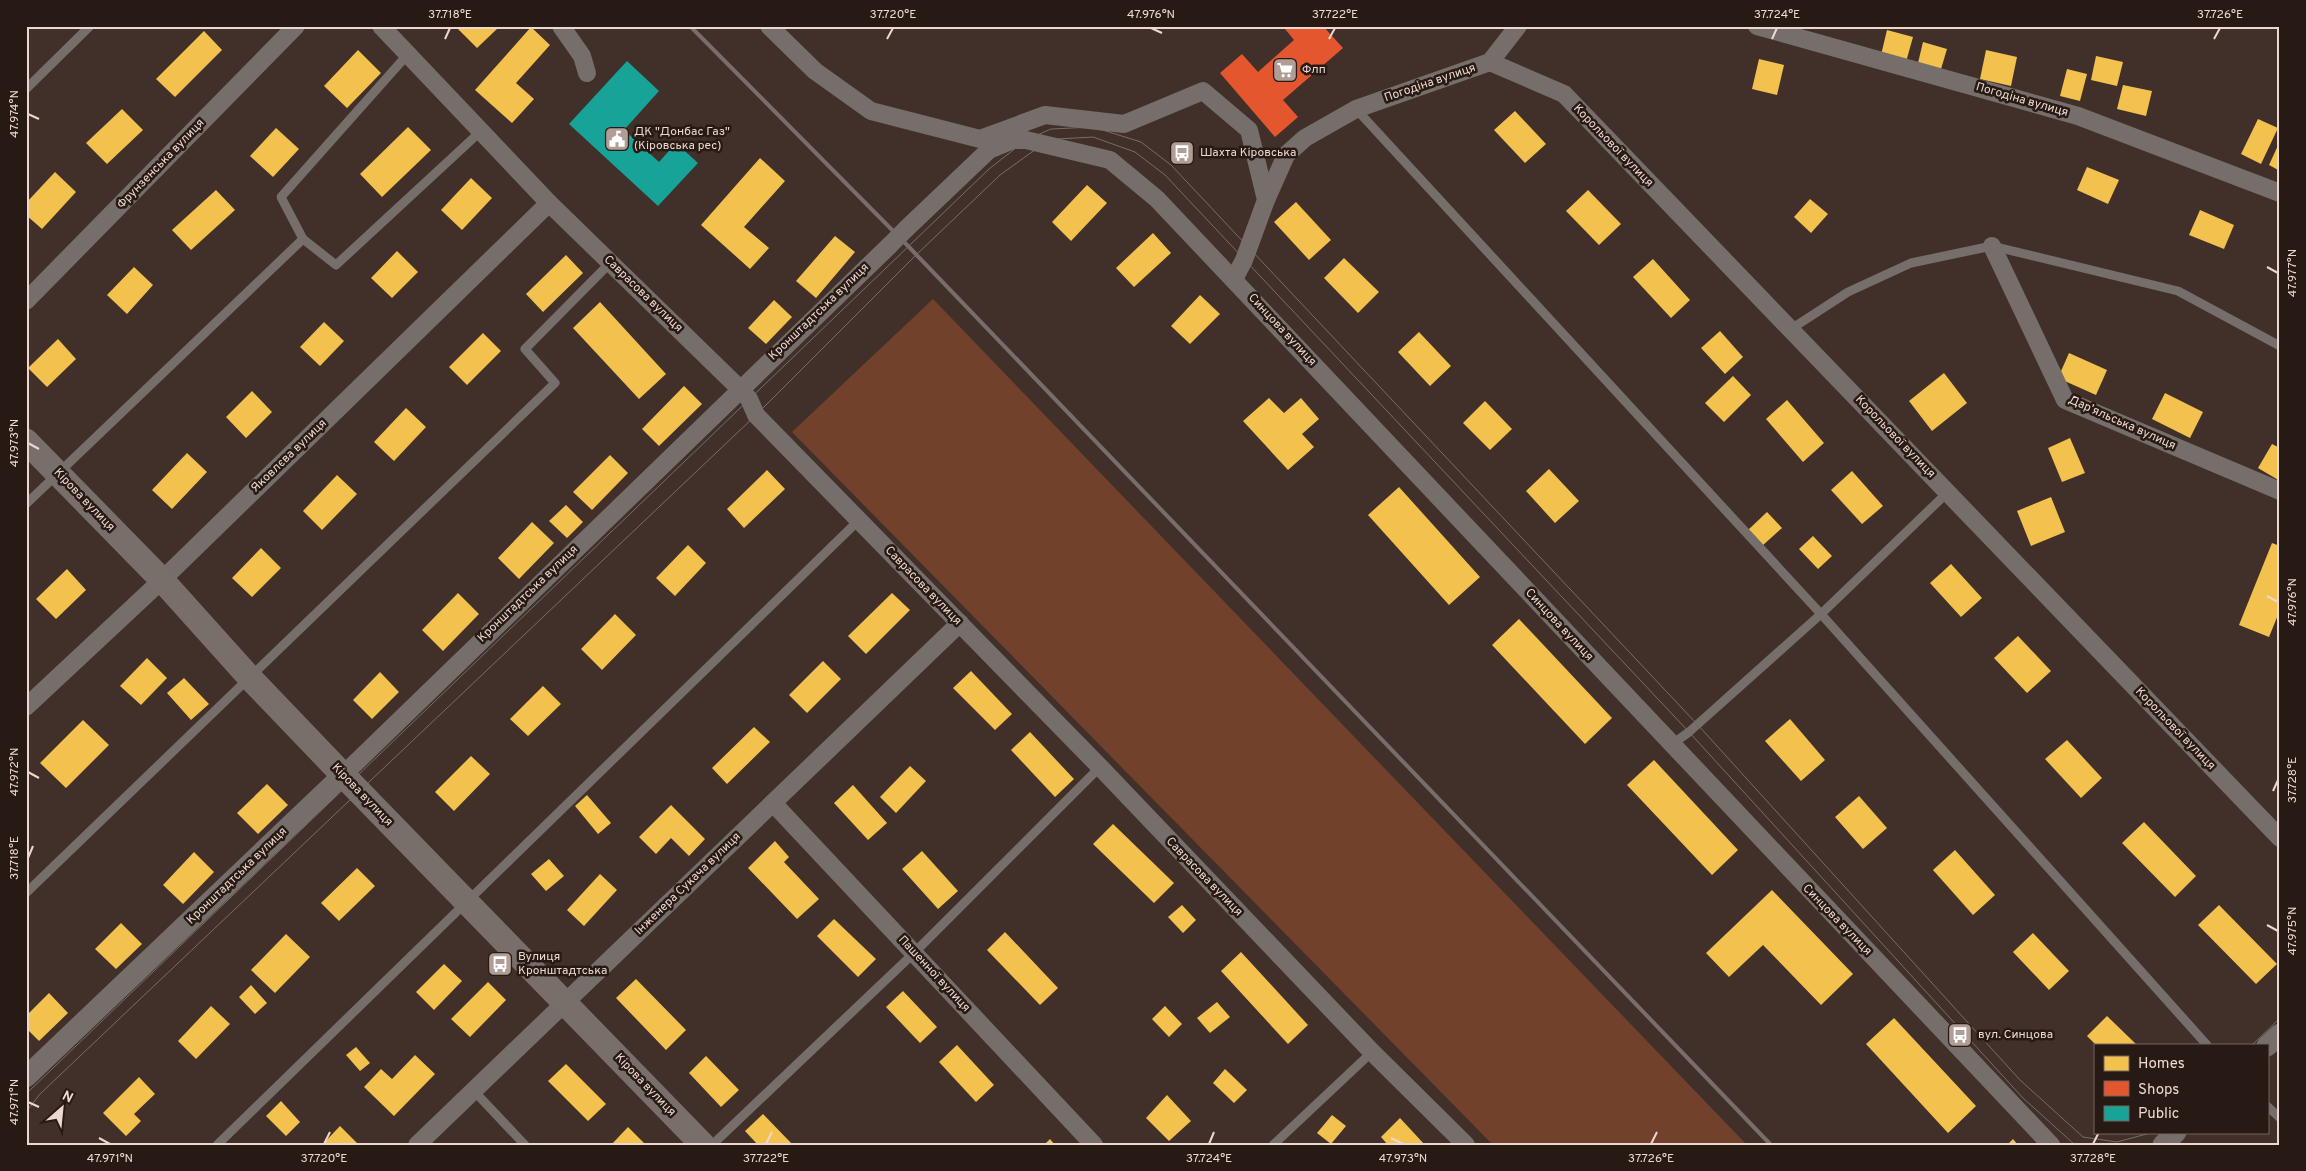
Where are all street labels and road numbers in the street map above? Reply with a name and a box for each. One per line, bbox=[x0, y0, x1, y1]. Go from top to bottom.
street label: Погодіна вулиця bbox=[1382, 60, 1478, 106]
street label: Погодіна вулиця bbox=[1974, 79, 2070, 121]
street label: Корольової вулиця bbox=[1569, 101, 1657, 191]
street label: Фрунзенська вулиця bbox=[114, 115, 208, 213]
street label: Саврасова вулиця bbox=[600, 252, 686, 336]
street label: Кронштадтська вулиця bbox=[765, 260, 873, 364]
street label: Синцова вулиця bbox=[1244, 290, 1320, 370]
street label: Корольової вулиця bbox=[1851, 392, 1939, 482]
street label: Дар’яльська вулиця bbox=[2066, 392, 2178, 454]
street label: Яковлєва вулиця bbox=[248, 416, 330, 496]
street label: Кірова вулиця bbox=[50, 465, 118, 535]
street label: Кронштадтська вулиця bbox=[474, 542, 582, 646]
street label: Саврасова вулиця bbox=[881, 543, 965, 629]
street label: Синцова вулиця bbox=[1521, 585, 1597, 665]
street label: Корольової вулиця bbox=[2131, 684, 2219, 774]
street label: Кірова вулиця bbox=[328, 760, 396, 830]
street label: Кронштадтська вулиця bbox=[183, 824, 291, 928]
street label: Інженера Сукача вулиця bbox=[632, 829, 744, 939]
street label: Саврасова вулиця bbox=[1162, 834, 1246, 920]
street label: Синцова вулиця bbox=[1799, 881, 1875, 959]
street label: Пашенної вулиця bbox=[894, 932, 974, 1016]
street label: Кірова вулиця bbox=[611, 1050, 679, 1120]

